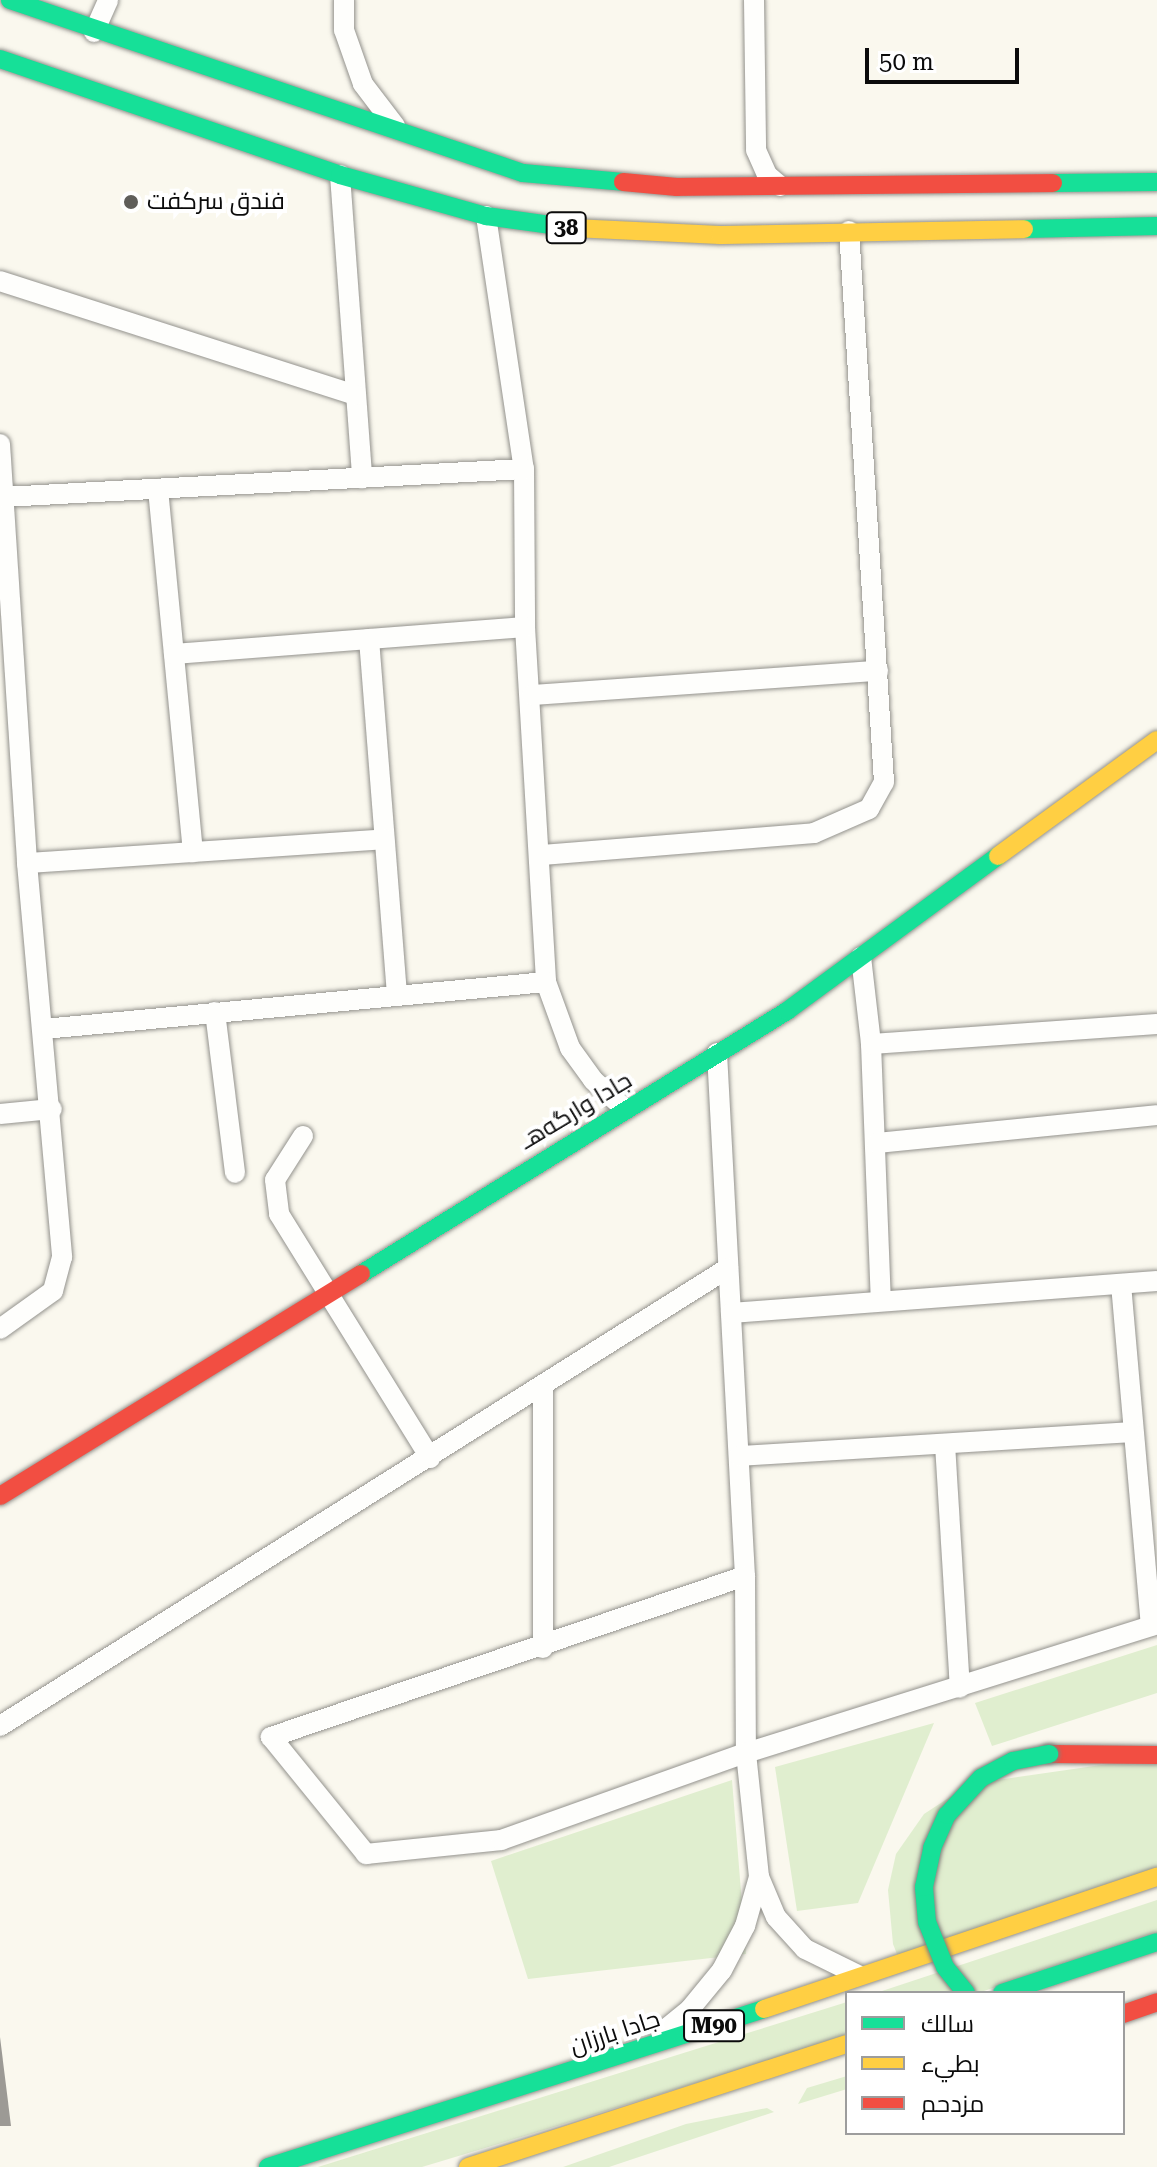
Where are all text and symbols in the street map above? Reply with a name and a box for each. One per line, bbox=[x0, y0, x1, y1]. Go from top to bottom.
scale bar bbox=[869, 32, 1023, 82]
text: 50 m bbox=[879, 48, 934, 76]
place label: فندق سركفت bbox=[147, 188, 285, 216]
marker: فندق سركفت bbox=[122, 193, 140, 211]
road number: 38 bbox=[544, 210, 588, 246]
street label: جادا وارگه‌هـ bbox=[515, 1066, 637, 1156]
legend bbox=[845, 1991, 1125, 2135]
street label: جادا بارزان bbox=[566, 2005, 664, 2061]
road number: M90 bbox=[682, 2008, 746, 2044]
text: سالك bbox=[921, 2010, 974, 2038]
text: بطيء bbox=[921, 2050, 980, 2078]
text: مزدحم bbox=[921, 2090, 984, 2118]

